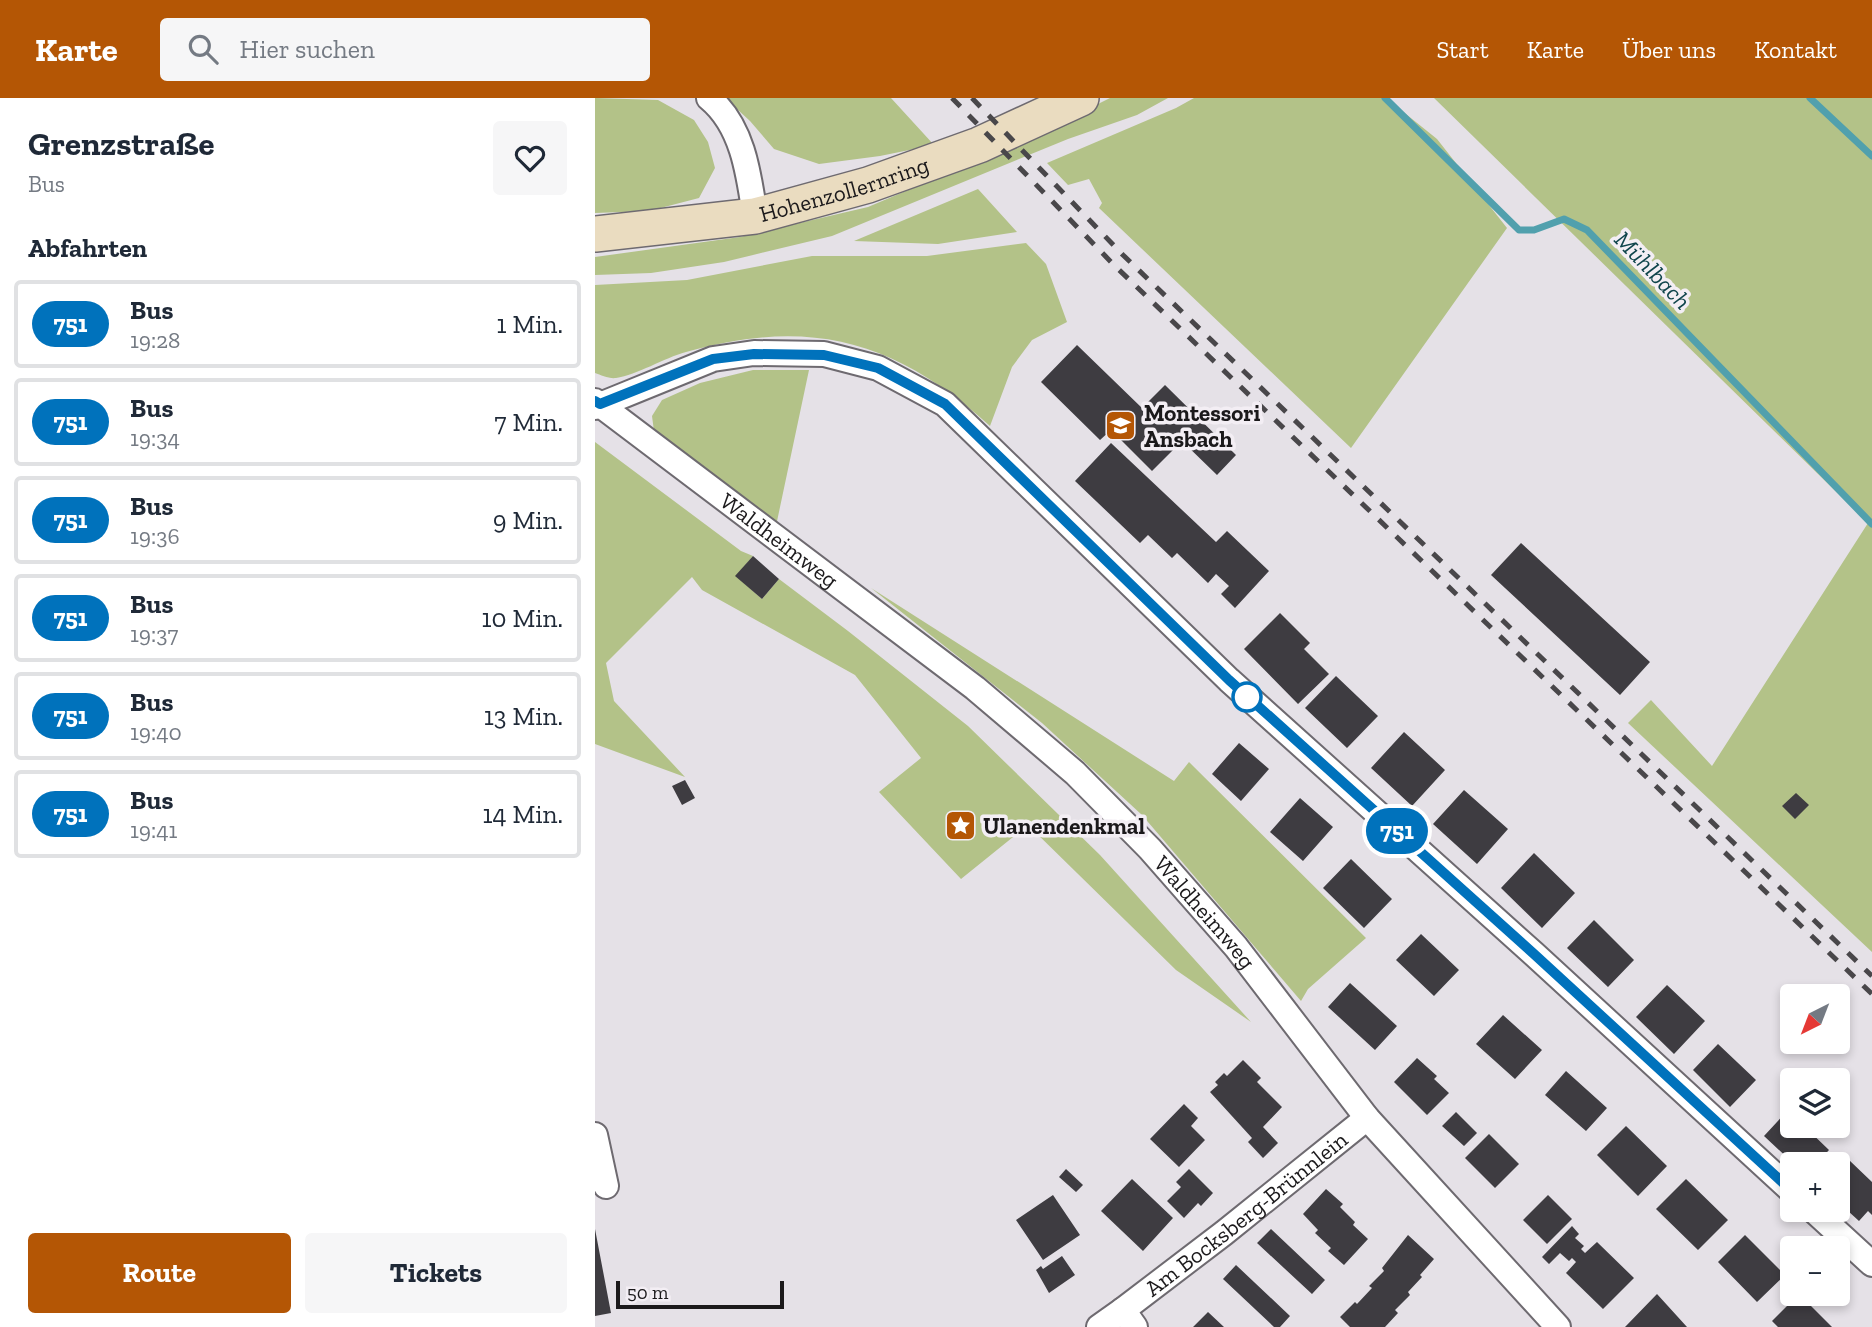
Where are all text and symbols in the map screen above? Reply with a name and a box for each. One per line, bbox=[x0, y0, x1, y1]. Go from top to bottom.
search box bbox=[160, 18, 650, 81]
text: Karte bbox=[35, 30, 118, 69]
icon: search bbox=[184, 30, 222, 68]
text: Hier suchen bbox=[240, 33, 375, 65]
text: Start bbox=[1436, 35, 1489, 64]
text: Karte bbox=[1527, 35, 1584, 64]
text: Über uns bbox=[1622, 35, 1716, 64]
text: Kontakt bbox=[1754, 35, 1837, 64]
button: heart bbox=[493, 121, 567, 195]
text: Grenzstraße bbox=[28, 124, 214, 163]
street label: Hohenzollernring bbox=[756, 150, 933, 228]
text: Bus bbox=[28, 170, 65, 198]
water label: Mühlbach bbox=[1609, 225, 1697, 315]
text: Abfahrten bbox=[28, 232, 147, 264]
text: Bus bbox=[130, 294, 173, 326]
text: 1 Min. bbox=[496, 308, 563, 340]
text: 751 bbox=[53, 309, 88, 338]
text: 19:28 bbox=[130, 326, 180, 354]
text: Bus bbox=[130, 392, 173, 424]
place label: Montessori Ansbach bbox=[1144, 399, 1260, 453]
text: 7 Min. bbox=[494, 406, 563, 438]
text: 751 bbox=[53, 407, 88, 436]
school or university icon: Montessori Ansbach bbox=[1104, 409, 1138, 443]
text: 19:34 bbox=[130, 424, 180, 452]
street label: Waldheimweg bbox=[715, 487, 844, 594]
text: Bus bbox=[130, 490, 173, 522]
text: 9 Min. bbox=[493, 504, 563, 536]
text: 751 bbox=[53, 505, 88, 534]
text: 19:36 bbox=[130, 522, 180, 550]
text: Bus bbox=[130, 588, 173, 620]
text: 10 Min. bbox=[482, 602, 563, 634]
text: 751 bbox=[53, 603, 88, 632]
text: 19:37 bbox=[130, 620, 178, 648]
unlabelled marker bbox=[1232, 682, 1262, 712]
text: Bus bbox=[130, 686, 173, 718]
text: 13 Min. bbox=[484, 700, 563, 732]
text: 751 bbox=[53, 701, 88, 730]
text: 19:40 bbox=[130, 718, 182, 746]
text: Bus bbox=[130, 784, 173, 816]
text: 14 Min. bbox=[482, 798, 563, 830]
text: 751 bbox=[53, 799, 88, 828]
line badge: 751 bbox=[1357, 808, 1437, 854]
place icon: Ulanendenkmal bbox=[943, 809, 977, 843]
place label: Ulanendenkmal bbox=[983, 812, 1145, 840]
text: 19:41 bbox=[130, 816, 177, 844]
text: 751 bbox=[1380, 816, 1414, 845]
street label: Waldheimweg bbox=[1148, 850, 1262, 975]
north arrow bbox=[1780, 984, 1850, 1054]
map controls bbox=[1780, 984, 1850, 1306]
button: layers bbox=[1780, 1068, 1850, 1138]
street label: Am Bocksberg-Brünnlein bbox=[1139, 1125, 1353, 1302]
button: + bbox=[1780, 1152, 1850, 1222]
button: Route bbox=[28, 1233, 291, 1313]
button: Tickets bbox=[305, 1233, 567, 1313]
button: − bbox=[1780, 1236, 1850, 1306]
scale bar bbox=[616, 1278, 784, 1310]
text: 50 m bbox=[627, 1281, 668, 1304]

